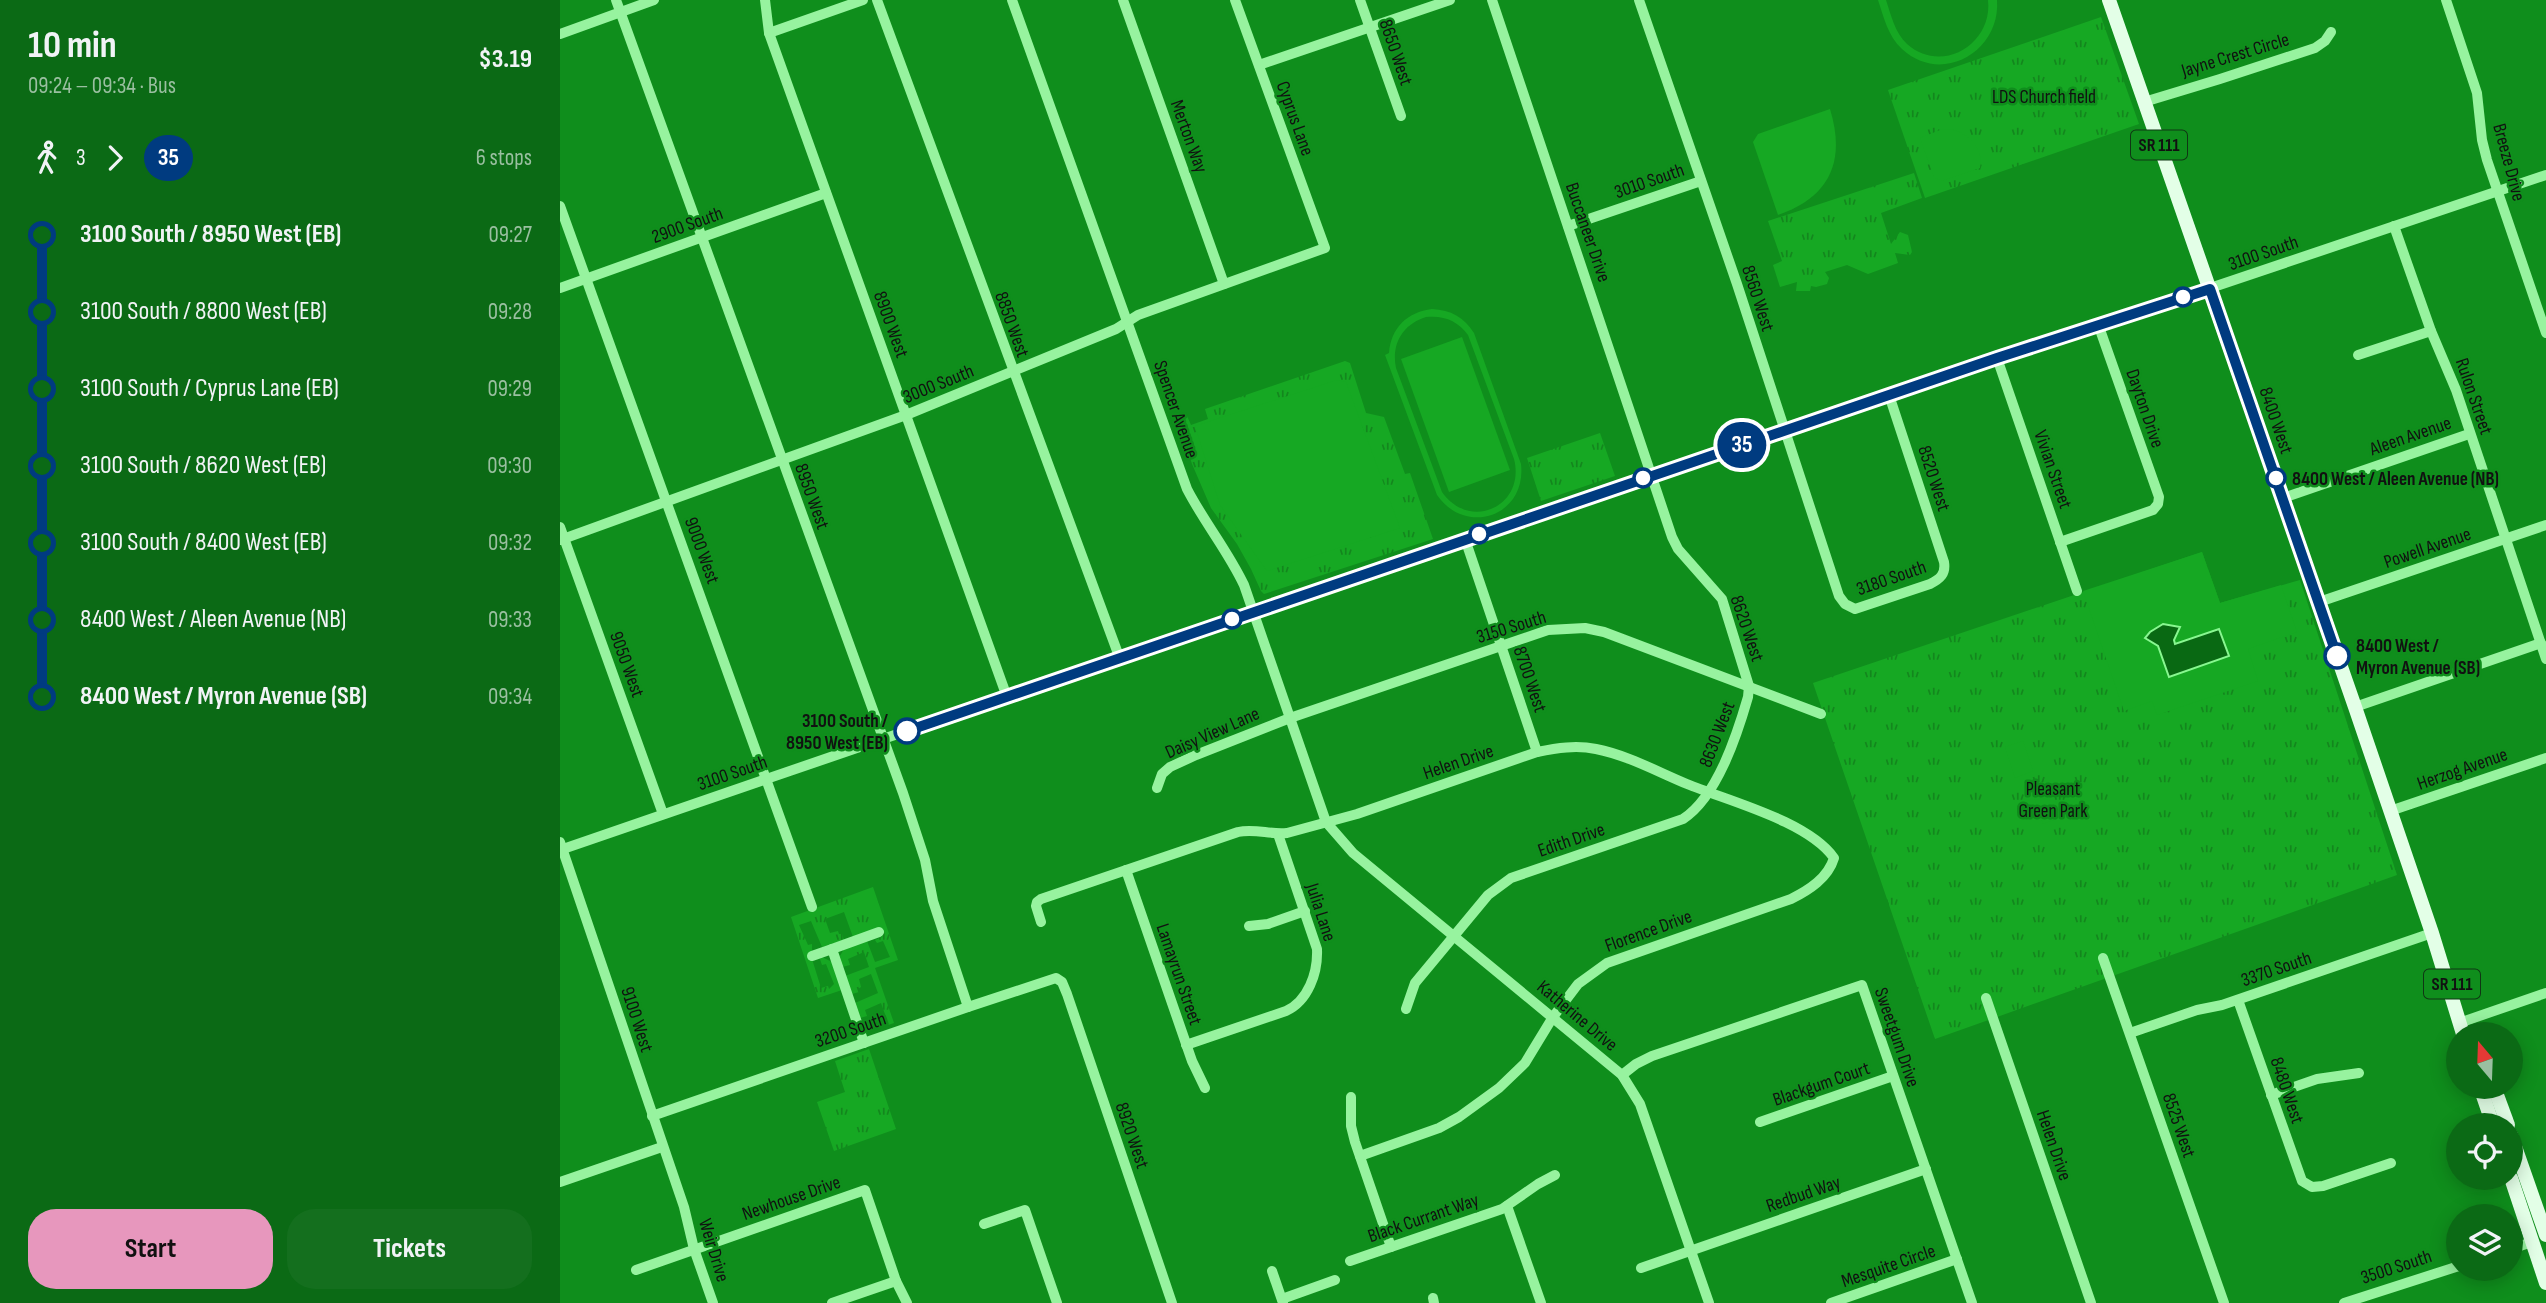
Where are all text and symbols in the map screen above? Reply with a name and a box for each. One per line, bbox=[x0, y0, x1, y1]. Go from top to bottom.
street label: 8650 West bbox=[1374, 17, 1418, 89]
text: 10 min bbox=[28, 23, 117, 68]
street label: Jayne Crest Circle bbox=[2178, 28, 2292, 83]
text: $3.19 bbox=[478, 44, 532, 75]
text: 09:24 – 09:34 · Bus bbox=[28, 72, 176, 100]
street label: Cyprus Lane bbox=[1270, 78, 1319, 159]
park label: LDS Church field bbox=[1992, 86, 2096, 109]
street label: Merton Way bbox=[1165, 97, 1213, 177]
street label: Breeze Drive bbox=[2487, 121, 2530, 204]
road number: SR 111 bbox=[2131, 130, 2187, 160]
icon: walk bbox=[28, 139, 66, 177]
icon: forward bbox=[96, 139, 134, 177]
text: 35 bbox=[158, 143, 179, 172]
text: 3 bbox=[76, 144, 86, 172]
text: 6 stops bbox=[476, 144, 532, 172]
street label: 3010 South bbox=[1611, 159, 1687, 204]
street label: Buccaneer Drive bbox=[1560, 180, 1615, 285]
street label: 2900 South bbox=[649, 202, 726, 249]
text: 3100 South / 8950 West (EB) bbox=[80, 219, 341, 250]
text: 09:27 bbox=[489, 221, 532, 249]
street label: 3100 South bbox=[2225, 231, 2301, 276]
street label: 8560 West bbox=[1736, 263, 1779, 335]
unlabelled marker bbox=[2173, 287, 2193, 307]
street label: 8900 West bbox=[868, 288, 913, 361]
street label: 8850 West bbox=[989, 289, 1034, 361]
text: 3100 South / 8800 West (EB) bbox=[80, 296, 327, 327]
text: 09:28 bbox=[488, 298, 532, 326]
street label: Rulon Street bbox=[2450, 355, 2497, 438]
street label: Spencer Avenue bbox=[1148, 358, 1203, 461]
street label: 3000 South bbox=[900, 360, 977, 409]
street label: Dayton Drive bbox=[2120, 366, 2169, 451]
text: 3100 South / Cyprus Lane (EB) bbox=[80, 373, 339, 404]
text: 09:29 bbox=[488, 375, 532, 403]
street label: 8400 West bbox=[2253, 384, 2298, 457]
street label: Aleen Avenue bbox=[2366, 412, 2454, 461]
line badge: 35 bbox=[1710, 422, 1774, 468]
street label: Vivian Street bbox=[2028, 427, 2077, 512]
text: 35 bbox=[1731, 430, 1753, 459]
street label: 8520 West bbox=[1912, 443, 1955, 514]
text: 3100 South / 8620 West (EB) bbox=[80, 450, 326, 481]
text: 09:30 bbox=[487, 452, 532, 480]
street label: 8950 West bbox=[789, 461, 834, 533]
unlabelled marker bbox=[1633, 468, 1653, 488]
marker: 8400 West / Aleen Avenue (NB) bbox=[2266, 468, 2286, 488]
place label: 8400 West / Aleen Avenue (NB) bbox=[2292, 468, 2499, 491]
street label: 9000 West bbox=[679, 514, 724, 587]
street label: Powell Avenue bbox=[2381, 523, 2474, 574]
unlabelled marker bbox=[1469, 524, 1489, 544]
text: 3100 South / 8400 West (EB) bbox=[80, 527, 327, 558]
text: 09:32 bbox=[488, 529, 532, 557]
street label: 3180 South bbox=[1854, 556, 1929, 601]
street label: 8620 West bbox=[1725, 592, 1769, 665]
text: 8400 West / Aleen Avenue (NB) bbox=[80, 604, 346, 635]
text: 09:33 bbox=[488, 606, 532, 634]
street label: 3150 South bbox=[1474, 606, 1549, 649]
unlabelled marker bbox=[1222, 609, 1242, 629]
street label: 9050 West bbox=[604, 628, 649, 701]
place label: 8400 West / Myron Avenue (SB) bbox=[2356, 635, 2480, 680]
marker: 8400 West / Myron Avenue (SB) bbox=[2324, 643, 2350, 669]
street label: 8700 West bbox=[1508, 644, 1552, 716]
text: 8400 West / Myron Avenue (SB) bbox=[80, 681, 367, 712]
text: 09:34 bbox=[488, 683, 532, 711]
street label: 8630 West bbox=[1694, 698, 1740, 771]
street label: Daisy View Lane bbox=[1162, 702, 1263, 764]
place label: 3100 South / 8950 West (EB) bbox=[786, 710, 889, 755]
marker: 3100 South / 8950 West (EB) bbox=[894, 718, 920, 744]
street label: Helen Drive bbox=[1420, 740, 1497, 785]
street label: Herzog Avenue bbox=[2414, 743, 2511, 796]
street label: 3100 South bbox=[694, 751, 770, 796]
park label: Pleasant Green Park bbox=[2019, 778, 2088, 823]
street label: Edith Drive bbox=[1535, 818, 1608, 863]
street label: Julia Lane bbox=[1300, 880, 1341, 944]
street label: Florence Drive bbox=[1602, 905, 1695, 958]
street label: Lamayrun Street bbox=[1151, 921, 1207, 1028]
street label: 3370 South bbox=[2238, 947, 2315, 992]
road number: SR 111 bbox=[2424, 970, 2480, 999]
street label: Katherine Drive bbox=[1532, 976, 1622, 1057]
street label: 9100 West bbox=[615, 984, 658, 1055]
street label: Sweetgum Drive bbox=[1869, 985, 1924, 1090]
street label: 3200 South bbox=[812, 1008, 889, 1053]
north arrow bbox=[2446, 1022, 2524, 1099]
map controls bbox=[2446, 1022, 2523, 1281]
street label: 8480 West bbox=[2265, 1054, 2309, 1127]
street label: Blackgum Court bbox=[1770, 1057, 1873, 1112]
street label: 8525 West bbox=[2157, 1090, 2200, 1161]
street label: 8920 West bbox=[1110, 1099, 1154, 1172]
street label: Helen Drive bbox=[2031, 1107, 2076, 1184]
button: locate bbox=[2446, 1113, 2523, 1190]
street label: Newhouse Drive bbox=[739, 1171, 844, 1226]
street label: Redbud Way bbox=[1763, 1171, 1844, 1218]
street label: Black Currant Way bbox=[1365, 1189, 1483, 1248]
button: layers bbox=[2446, 1204, 2523, 1281]
button: Start bbox=[28, 1209, 273, 1289]
button: Tickets bbox=[287, 1209, 532, 1289]
street label: Weir Drive bbox=[693, 1216, 734, 1285]
street label: Mesquite Circle bbox=[1838, 1240, 1939, 1293]
street label: 3500 South bbox=[2358, 1245, 2435, 1290]

